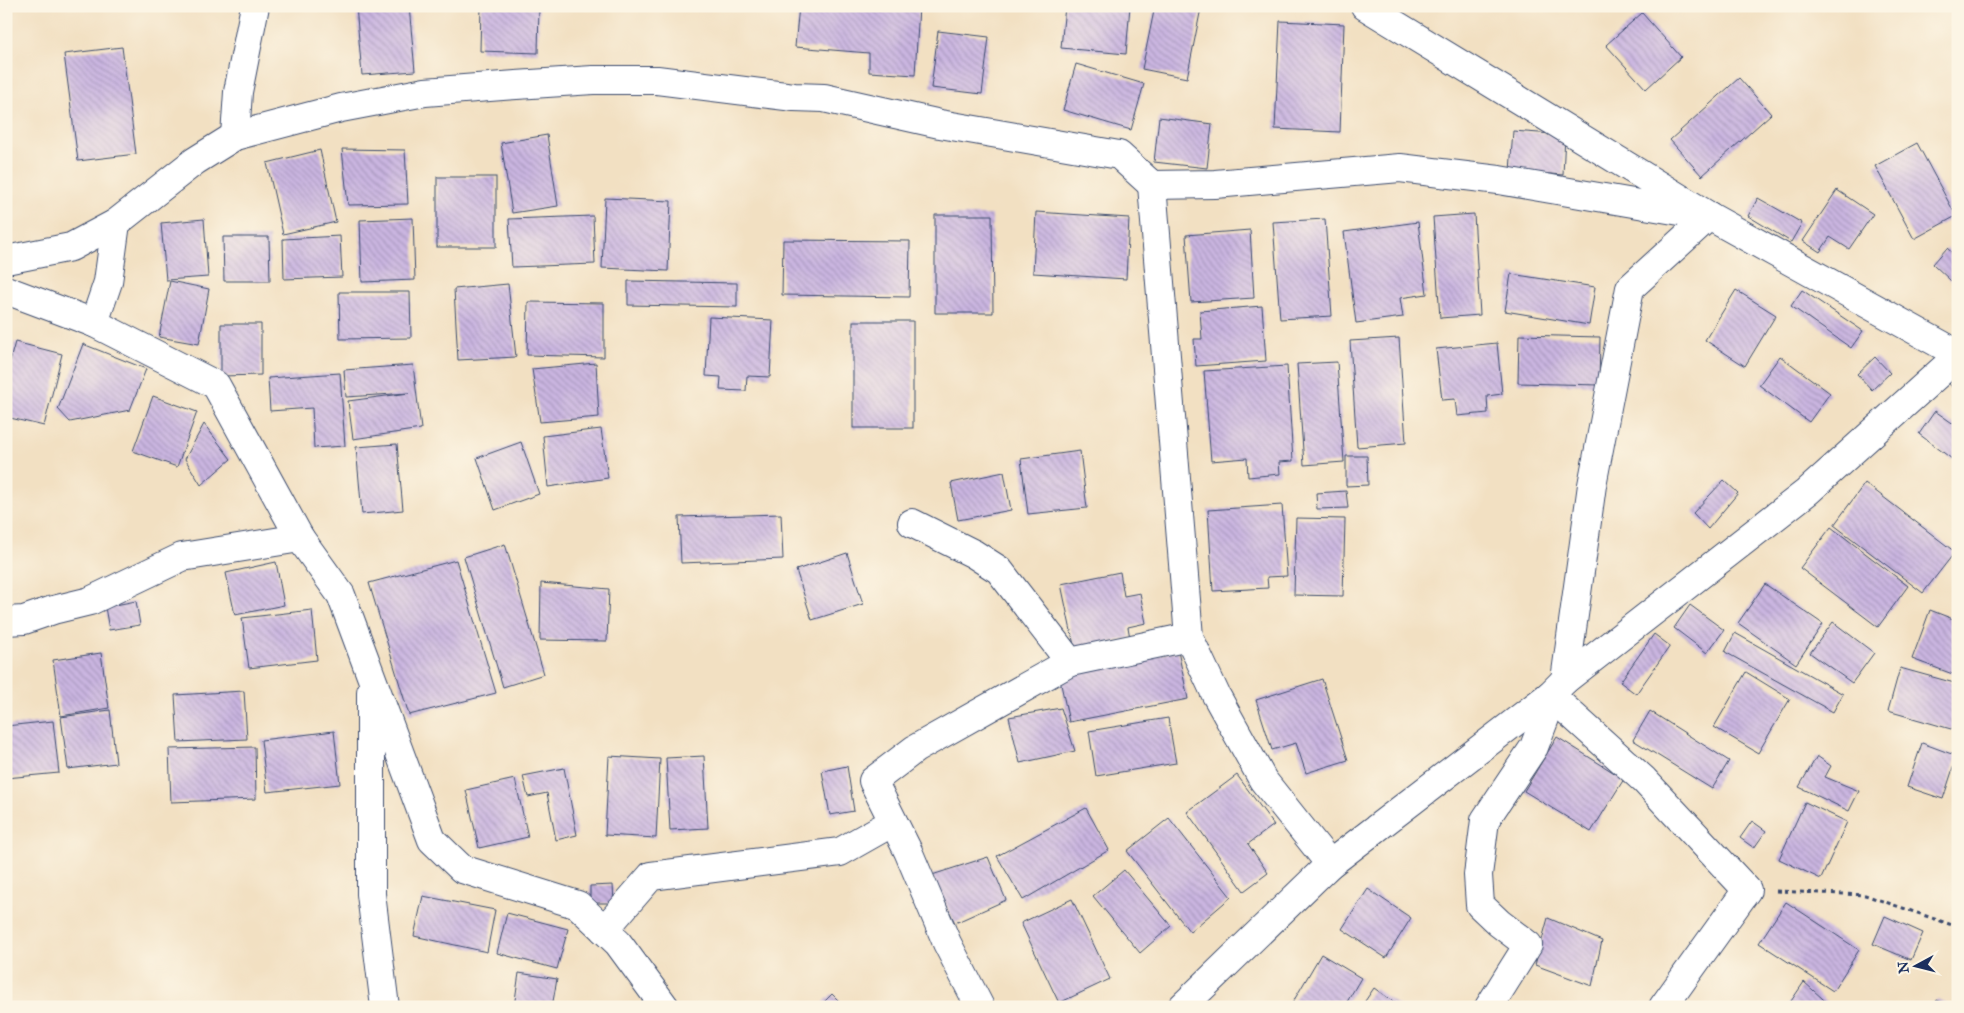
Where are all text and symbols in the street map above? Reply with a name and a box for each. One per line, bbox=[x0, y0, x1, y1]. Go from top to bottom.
north arrow bbox=[1892, 940, 1942, 990]
text: N bbox=[1894, 960, 1913, 974]

